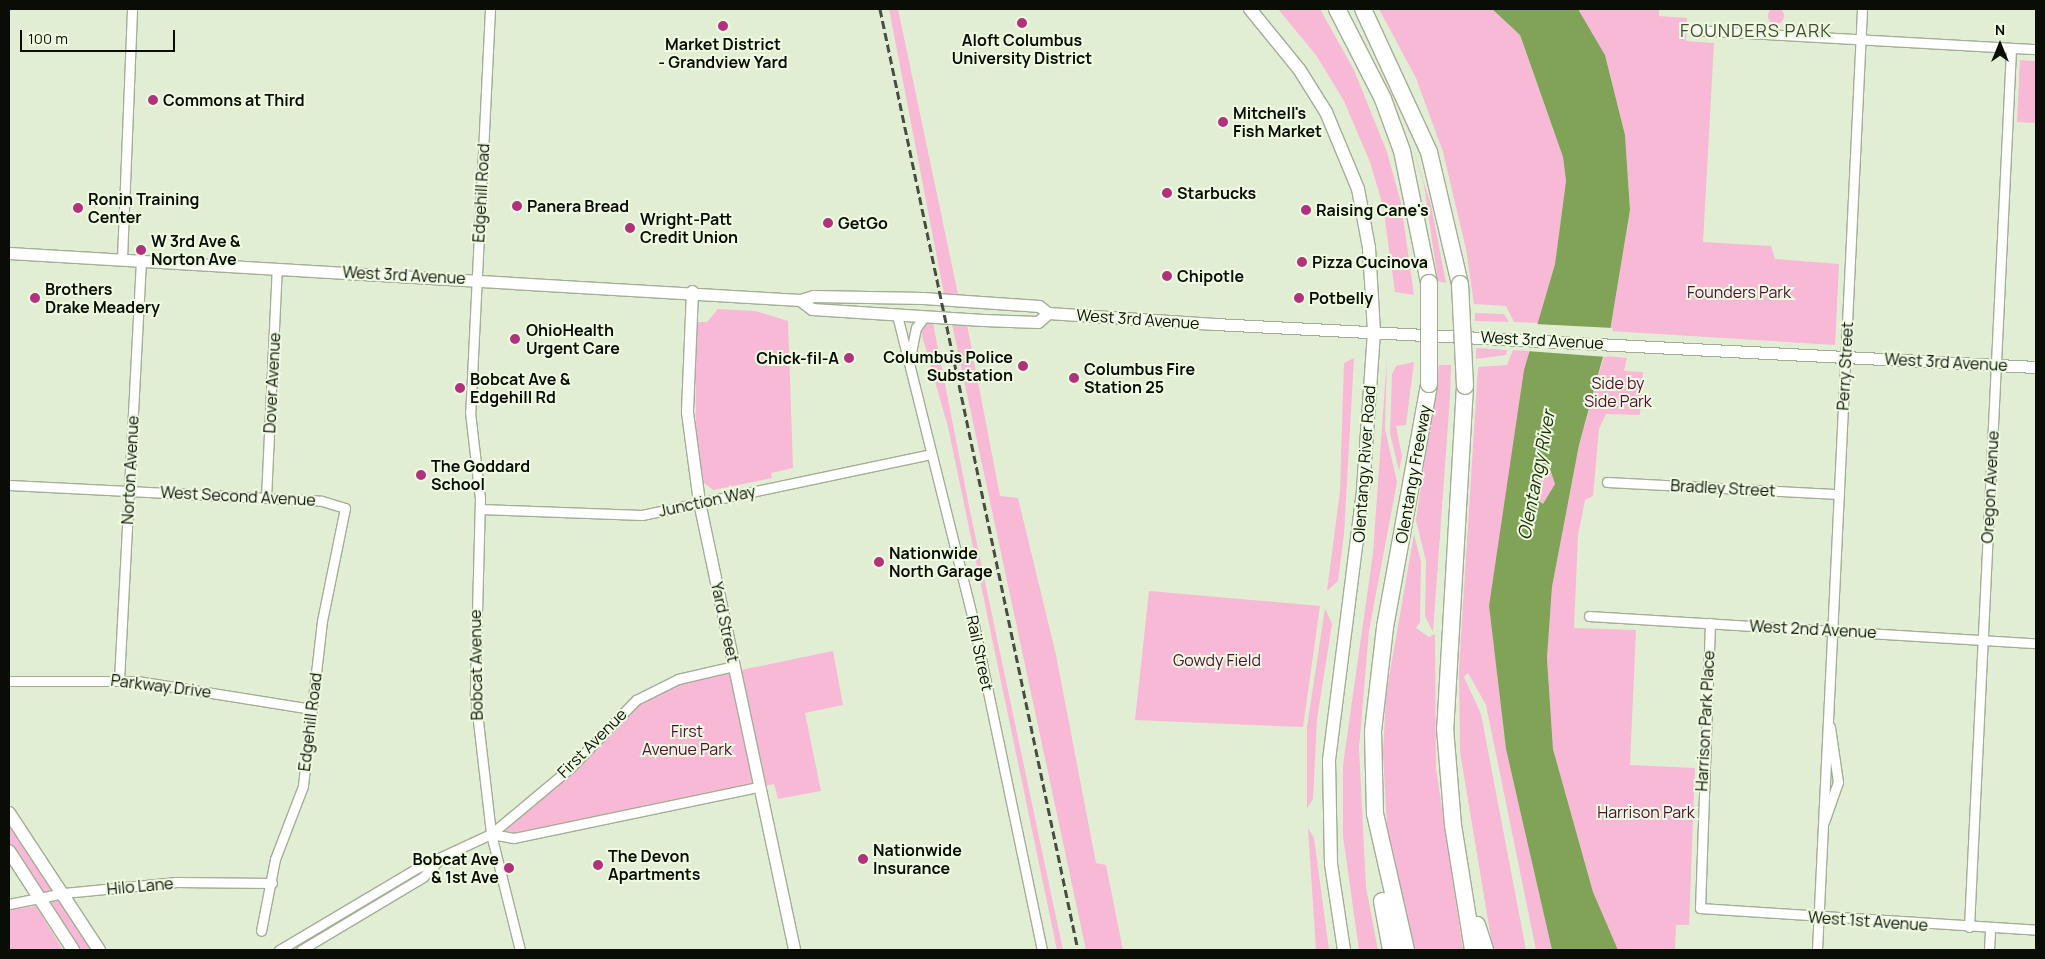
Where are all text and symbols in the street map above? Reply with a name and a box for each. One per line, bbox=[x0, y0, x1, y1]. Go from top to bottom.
marker: Aloft Columbus University District bbox=[1016, 17, 1028, 29]
district label: FOUNDERS PARK bbox=[1678, 19, 1834, 41]
scale bar bbox=[22, 20, 178, 52]
marker: Market District - Grandview Yard bbox=[717, 20, 729, 32]
north arrow bbox=[1975, 20, 2025, 70]
text: N bbox=[1995, 20, 2005, 39]
text: 100 m bbox=[28, 28, 68, 49]
place label: Aloft Columbus University District bbox=[952, 30, 1092, 68]
place label: Market District - Grandview Yard bbox=[658, 34, 788, 72]
place label: Commons at Third bbox=[163, 90, 305, 110]
marker: Commons at Third bbox=[147, 94, 159, 106]
place label: Mitchell's Fish Market bbox=[1233, 103, 1322, 141]
marker: Mitchell's Fish Market bbox=[1217, 116, 1229, 128]
street label: Edgehill Road bbox=[469, 143, 493, 243]
place label: Starbucks bbox=[1177, 183, 1256, 203]
marker: Starbucks bbox=[1161, 187, 1173, 199]
place label: Ronin Training Center bbox=[88, 189, 199, 227]
place label: Panera Bread bbox=[527, 196, 629, 216]
marker: Panera Bread bbox=[511, 200, 523, 212]
place label: Raising Cane's bbox=[1316, 200, 1429, 220]
marker: Ronin Training Center bbox=[72, 202, 84, 214]
marker: Raising Cane's bbox=[1300, 204, 1312, 216]
place label: Wright-Patt Credit Union bbox=[640, 209, 738, 247]
place label: GetGo bbox=[838, 213, 888, 233]
marker: GetGo bbox=[822, 217, 834, 229]
marker: Wright-Patt Credit Union bbox=[624, 222, 636, 234]
place label: W 3rd Ave & Norton Ave bbox=[151, 231, 241, 269]
marker: W 3rd Ave & Norton Ave bbox=[135, 244, 147, 256]
place label: Pizza Cucinova bbox=[1312, 252, 1428, 272]
marker: Pizza Cucinova bbox=[1296, 256, 1308, 268]
street label: West 3rd Avenue bbox=[342, 262, 466, 288]
place label: Chipotle bbox=[1177, 266, 1244, 286]
marker: Chipotle bbox=[1161, 270, 1173, 282]
place label: Brothers Drake Meadery bbox=[45, 279, 160, 317]
park label: Founders Park bbox=[1687, 282, 1791, 302]
place label: Potbelly bbox=[1309, 288, 1373, 308]
marker: Brothers Drake Meadery bbox=[29, 292, 41, 304]
marker: Potbelly bbox=[1293, 292, 1305, 304]
street label: West 3rd Avenue bbox=[1076, 305, 1200, 333]
place label: OhioHealth Urgent Care bbox=[526, 320, 620, 358]
street label: Perry Street bbox=[1833, 321, 1857, 411]
street label: West 3rd Avenue bbox=[1480, 327, 1604, 353]
street label: Dover Avenue bbox=[260, 332, 284, 434]
marker: OhioHealth Urgent Care bbox=[508, 332, 522, 346]
place label: Columbus Police Substation bbox=[883, 347, 1013, 385]
place label: Chick-fil-A bbox=[756, 348, 839, 368]
street label: West 3rd Avenue bbox=[1884, 349, 2008, 375]
marker: Chick-fil-A bbox=[843, 352, 855, 364]
place label: Columbus Fire Station 25 bbox=[1084, 359, 1195, 397]
marker: Columbus Police Substation bbox=[1017, 360, 1029, 372]
place label: Bobcat Ave & Edgehill Rd bbox=[470, 369, 570, 407]
marker: Columbus Fire Station 25 bbox=[1068, 372, 1080, 384]
park label: Side by Side Park bbox=[1584, 373, 1652, 411]
marker: Bobcat Ave & Edgehill Rd bbox=[454, 382, 466, 394]
street label: Olentangy River Road bbox=[1349, 385, 1379, 543]
street label: Olentangy Freeway bbox=[1391, 403, 1435, 545]
water label: Olentangy River bbox=[1513, 409, 1559, 541]
street label: Norton Avenue bbox=[118, 415, 142, 525]
street label: Oregon Avenue bbox=[1977, 430, 2003, 544]
place label: The Goddard School bbox=[431, 456, 530, 494]
marker: The Goddard School bbox=[415, 469, 427, 481]
street label: Bradley Street bbox=[1670, 476, 1776, 500]
street label: Junction Way bbox=[657, 481, 757, 521]
street label: West Second Avenue bbox=[160, 482, 316, 510]
place label: Nationwide North Garage bbox=[889, 543, 993, 581]
marker: Nationwide North Garage bbox=[873, 556, 885, 568]
street label: Yard Street bbox=[707, 580, 743, 664]
street label: Bobcat Avenue bbox=[465, 609, 487, 721]
street label: Rail Street bbox=[963, 614, 997, 692]
street label: West 2nd Avenue bbox=[1749, 616, 1877, 642]
park label: Gowdy Field bbox=[1173, 650, 1261, 670]
street label: Harrison Park Place bbox=[1692, 650, 1718, 792]
street label: Parkway Drive bbox=[110, 670, 212, 702]
street label: Edgehill Road bbox=[294, 672, 326, 772]
street label: First Avenue bbox=[553, 704, 631, 782]
park label: First Avenue Park bbox=[642, 721, 732, 759]
park label: Harrison Park bbox=[1597, 802, 1695, 822]
place label: Nationwide Insurance bbox=[873, 840, 962, 878]
place label: The Devon Apartments bbox=[608, 846, 700, 884]
place label: Bobcat Ave & 1st Ave bbox=[412, 849, 499, 887]
marker: Nationwide Insurance bbox=[857, 853, 869, 865]
marker: The Devon Apartments bbox=[592, 859, 604, 871]
marker: Bobcat Ave & 1st Ave bbox=[503, 862, 515, 874]
street label: Hilo Lane bbox=[106, 874, 174, 898]
street label: West 1st Avenue bbox=[1807, 907, 1929, 935]

